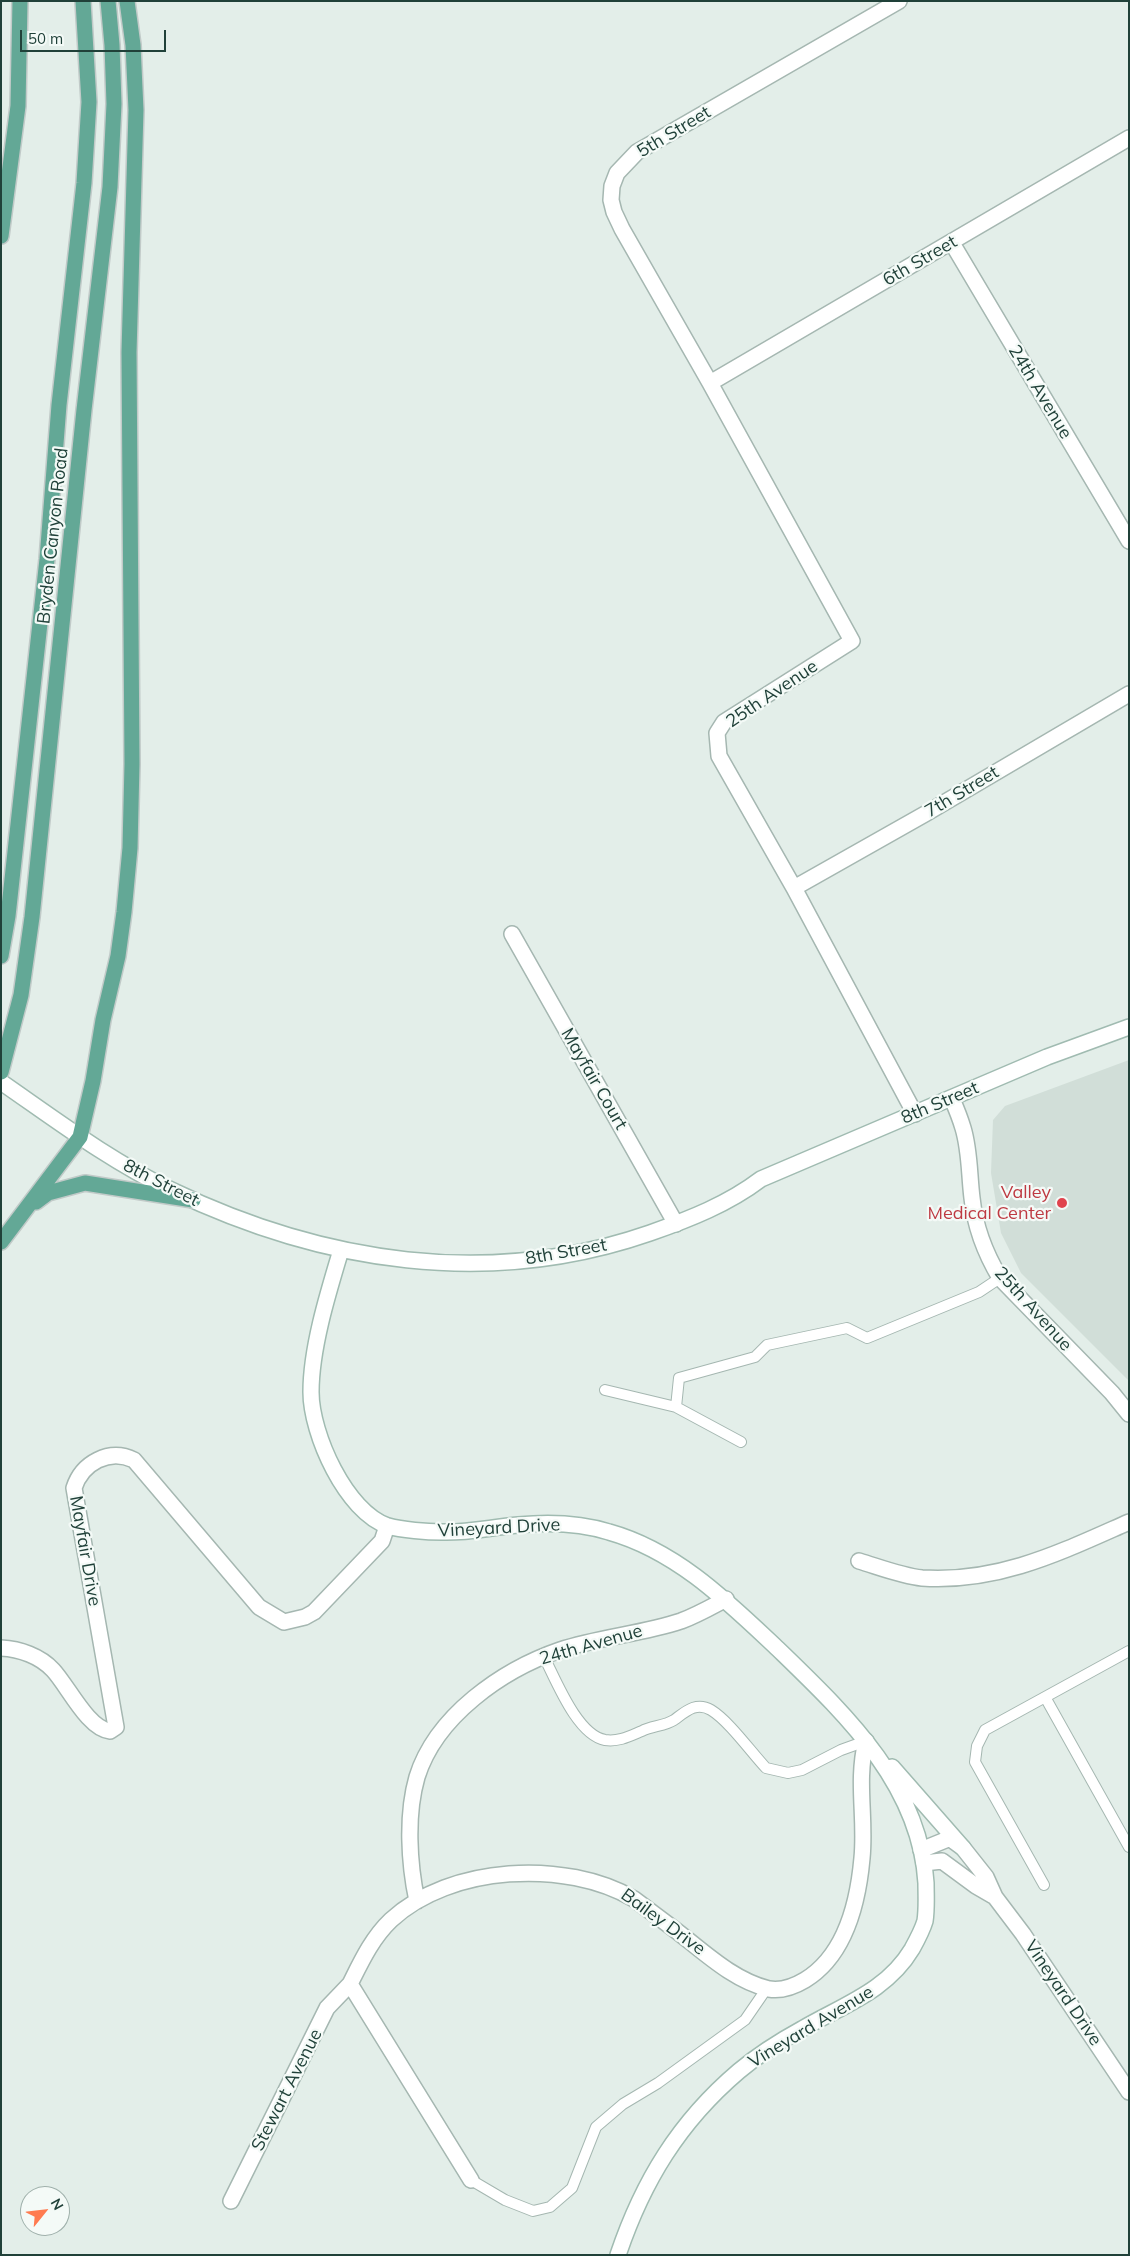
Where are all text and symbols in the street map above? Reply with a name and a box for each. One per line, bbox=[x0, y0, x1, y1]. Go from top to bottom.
scale bar bbox=[22, 20, 169, 52]
text: 50 m bbox=[28, 29, 63, 48]
street label: 5th Street bbox=[633, 102, 715, 162]
street label: 6th Street bbox=[879, 231, 961, 291]
street label: 24th Avenue bbox=[1003, 341, 1077, 443]
street label: Bryden Canyon Road bbox=[33, 447, 73, 625]
street label: 25th Avenue bbox=[722, 655, 822, 733]
street label: 7th Street bbox=[921, 762, 1003, 822]
street label: Mayfair Court bbox=[556, 1024, 632, 1134]
street label: 8th Street bbox=[898, 1077, 982, 1129]
street label: 8th Street bbox=[120, 1155, 202, 1211]
place label: Valley Medical Center bbox=[928, 1182, 1051, 1224]
marker: Valley Medical Center bbox=[1055, 1196, 1069, 1210]
street label: 8th Street bbox=[524, 1234, 608, 1270]
street label: 25th Avenue bbox=[990, 1262, 1076, 1356]
street label: Mayfair Drive bbox=[65, 1494, 105, 1608]
street label: Vineyard Drive bbox=[437, 1514, 561, 1542]
street label: 24th Avenue bbox=[537, 1620, 645, 1670]
street label: Bailey Drive bbox=[617, 1884, 709, 1960]
street label: Vineyard Drive bbox=[1020, 1936, 1106, 2050]
street label: Vineyard Avenue bbox=[745, 1981, 877, 2073]
street label: Stewart Avenue bbox=[247, 2025, 327, 2155]
north arrow bbox=[20, 2186, 70, 2236]
text: N bbox=[47, 2195, 68, 2213]

